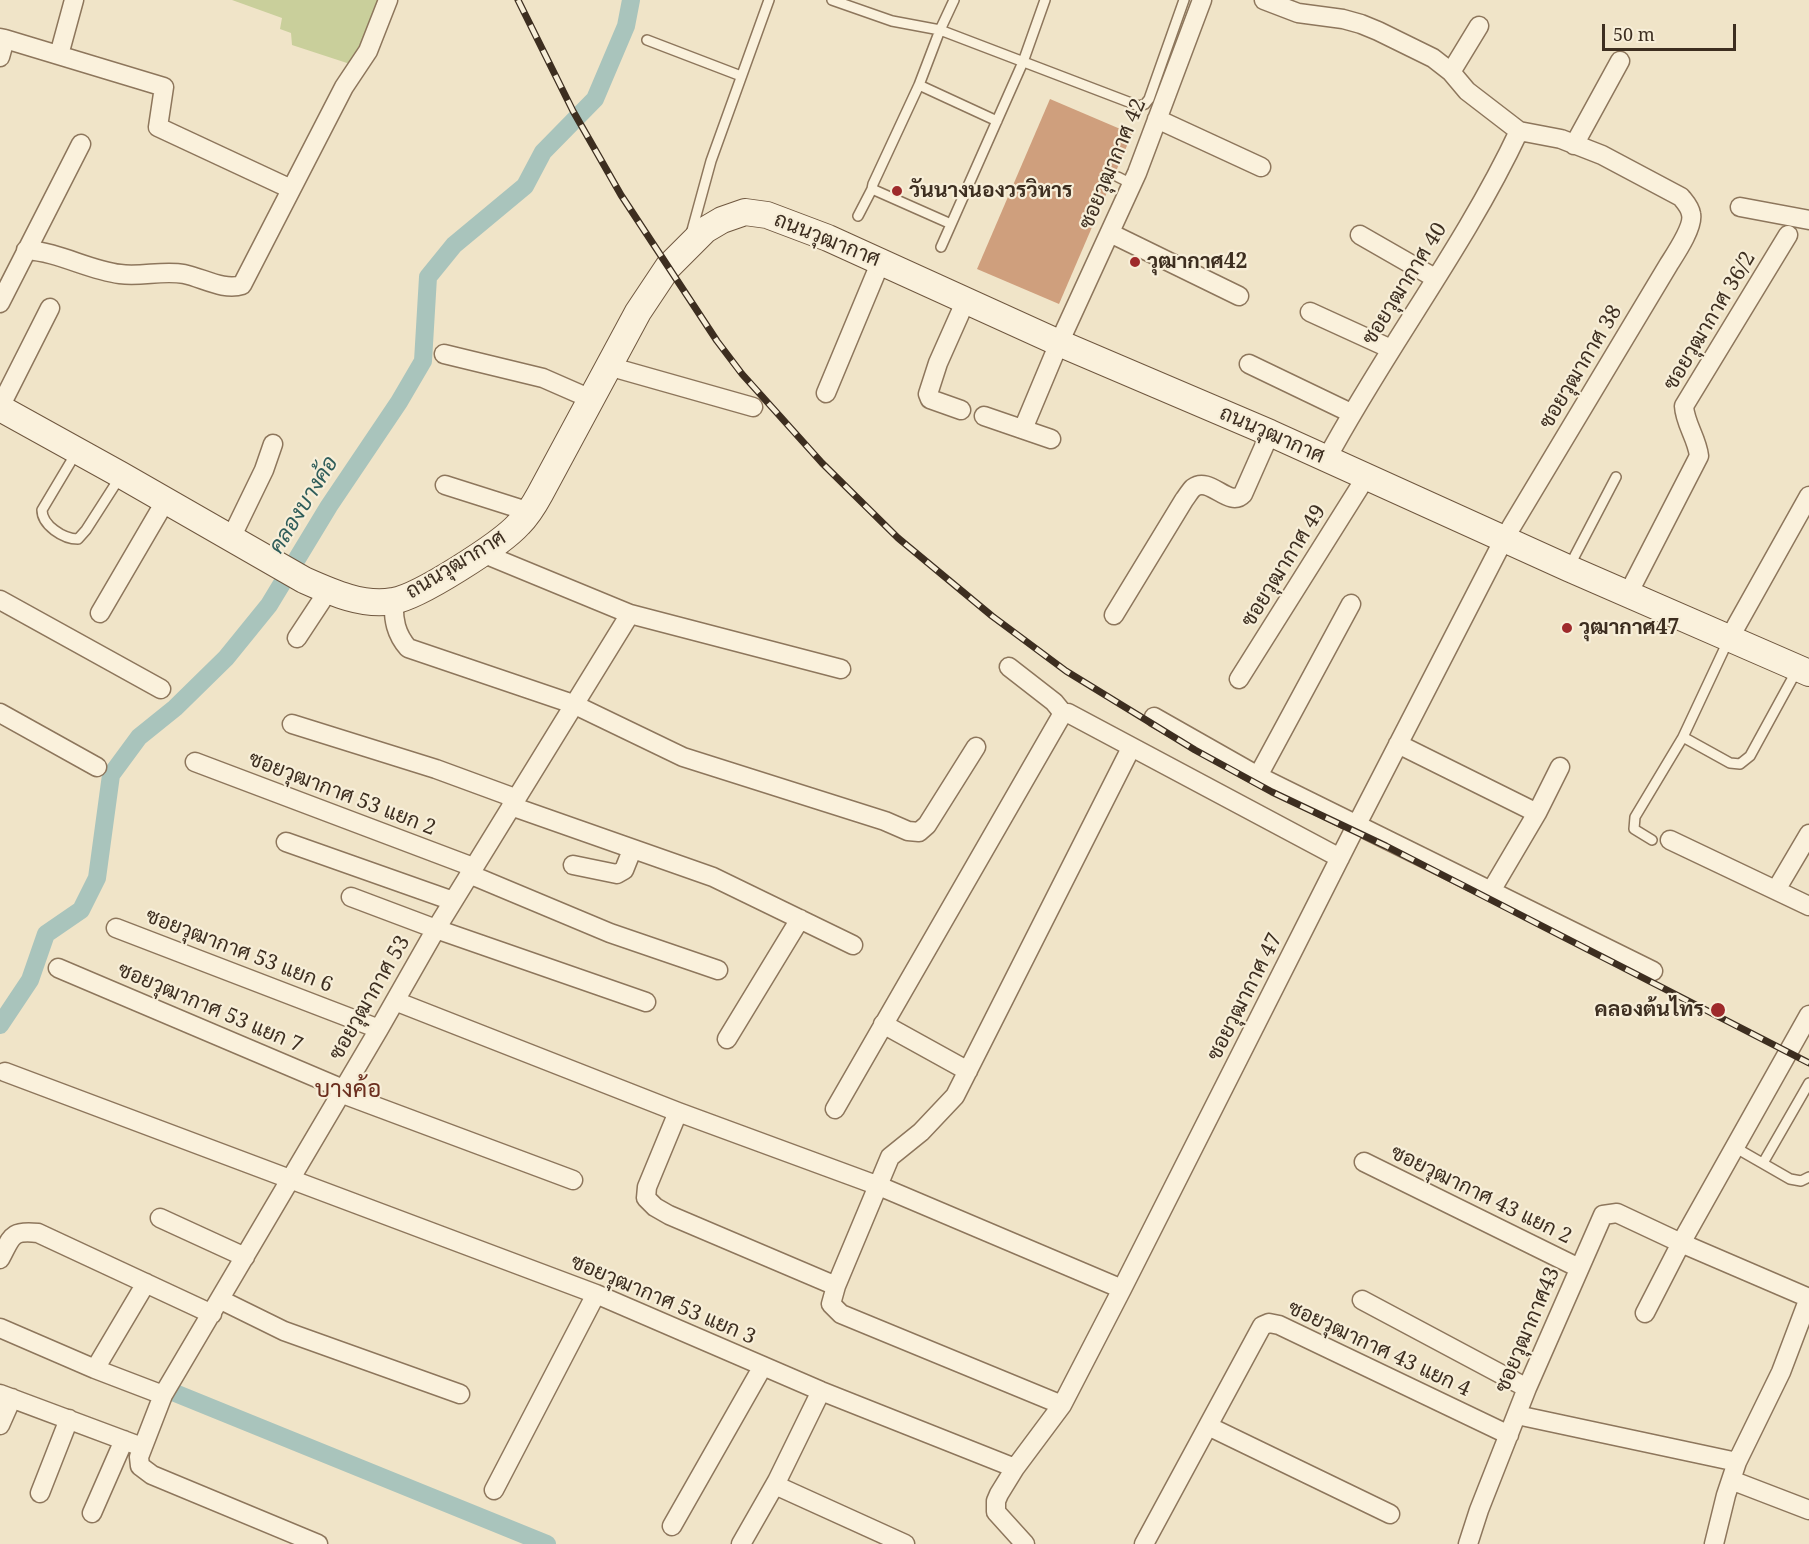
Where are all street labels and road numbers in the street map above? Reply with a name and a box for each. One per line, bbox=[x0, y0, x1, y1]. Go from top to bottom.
street label: ซอยวุฒากาศ 42 bbox=[1074, 95, 1152, 233]
street label: ถนนวุฒากาศ bbox=[770, 207, 884, 273]
street label: ซอยวุฒากาศ 40 bbox=[1357, 218, 1453, 350]
street label: ซอยวุฒากาศ 36/2 bbox=[1659, 247, 1761, 395]
street label: ซอยวุฒากาศ 38 bbox=[1534, 301, 1628, 433]
street label: ถนนวุฒากาศ bbox=[1216, 401, 1328, 469]
street label: ซอยวุฒากาศ 49 bbox=[1236, 500, 1332, 632]
street label: ถนนวุฒากาศ bbox=[401, 525, 511, 605]
street label: ซอยวุฒากาศ 53 แยก 2 bbox=[245, 747, 439, 841]
street label: ซอยวุฒากาศ 53 แยก 6 bbox=[142, 904, 336, 998]
street label: ซอยวุฒากาศ 47 bbox=[1202, 929, 1288, 1065]
street label: ซอยวุฒากาศ 53 bbox=[324, 931, 416, 1065]
street label: ซอยวุฒากาศ 53 แยก 7 bbox=[114, 958, 306, 1058]
street label: ซอยวุฒากาศ 43 แยก 2 bbox=[1386, 1140, 1576, 1250]
street label: ซอยวุฒากาศ 53 แยก 3 bbox=[567, 1250, 759, 1350]
street label: ซอยวุฒากาศ43 bbox=[1490, 1263, 1566, 1397]
street label: ซอยวุฒากาศ 43 แยก 4 bbox=[1284, 1296, 1474, 1402]

